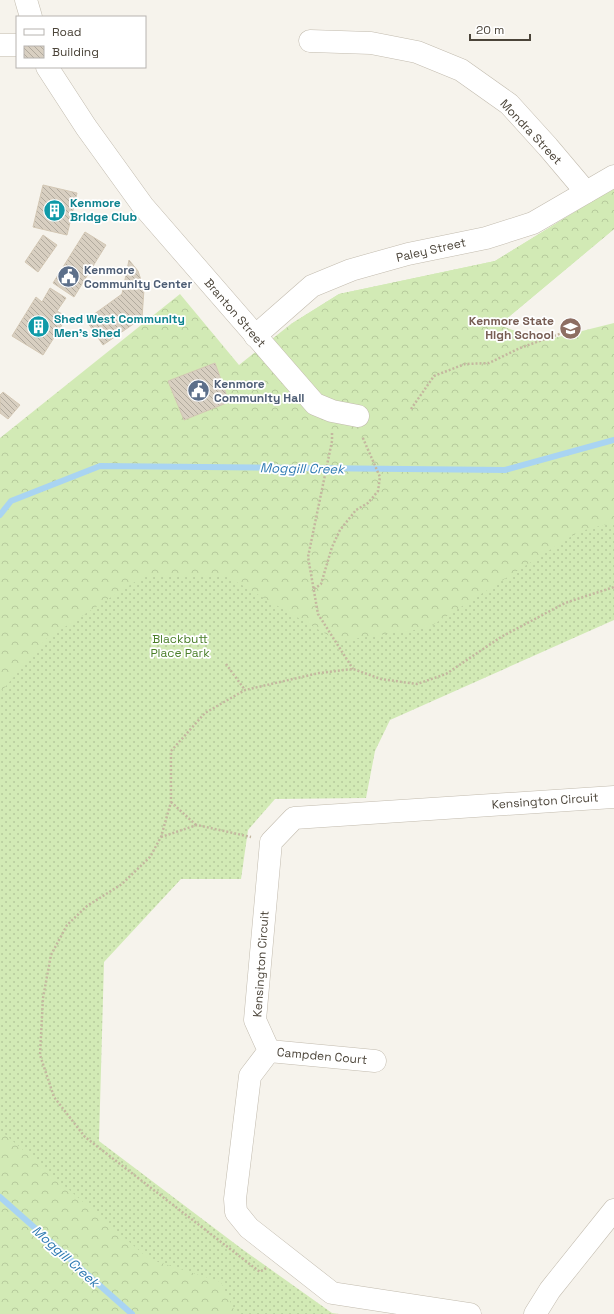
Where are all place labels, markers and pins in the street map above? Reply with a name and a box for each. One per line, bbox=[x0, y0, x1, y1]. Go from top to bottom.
place label: Kenmore Bridge Club bbox=[70, 195, 138, 225]
building icon: Kenmore Bridge Club bbox=[42, 197, 68, 223]
place label: Kenmore Community Center bbox=[84, 262, 192, 292]
public building icon: Kenmore Community Center bbox=[55, 264, 81, 290]
place label: Shed West Community Men's Shed bbox=[54, 311, 185, 341]
building icon: Shed West Community Men's Shed bbox=[26, 313, 52, 339]
place label: Kenmore State High School bbox=[469, 313, 554, 343]
school or university icon: Kenmore State High School bbox=[557, 315, 583, 341]
place label: Kenmore Community Hall bbox=[214, 376, 305, 406]
public building icon: Kenmore Community Hall bbox=[186, 378, 212, 404]

